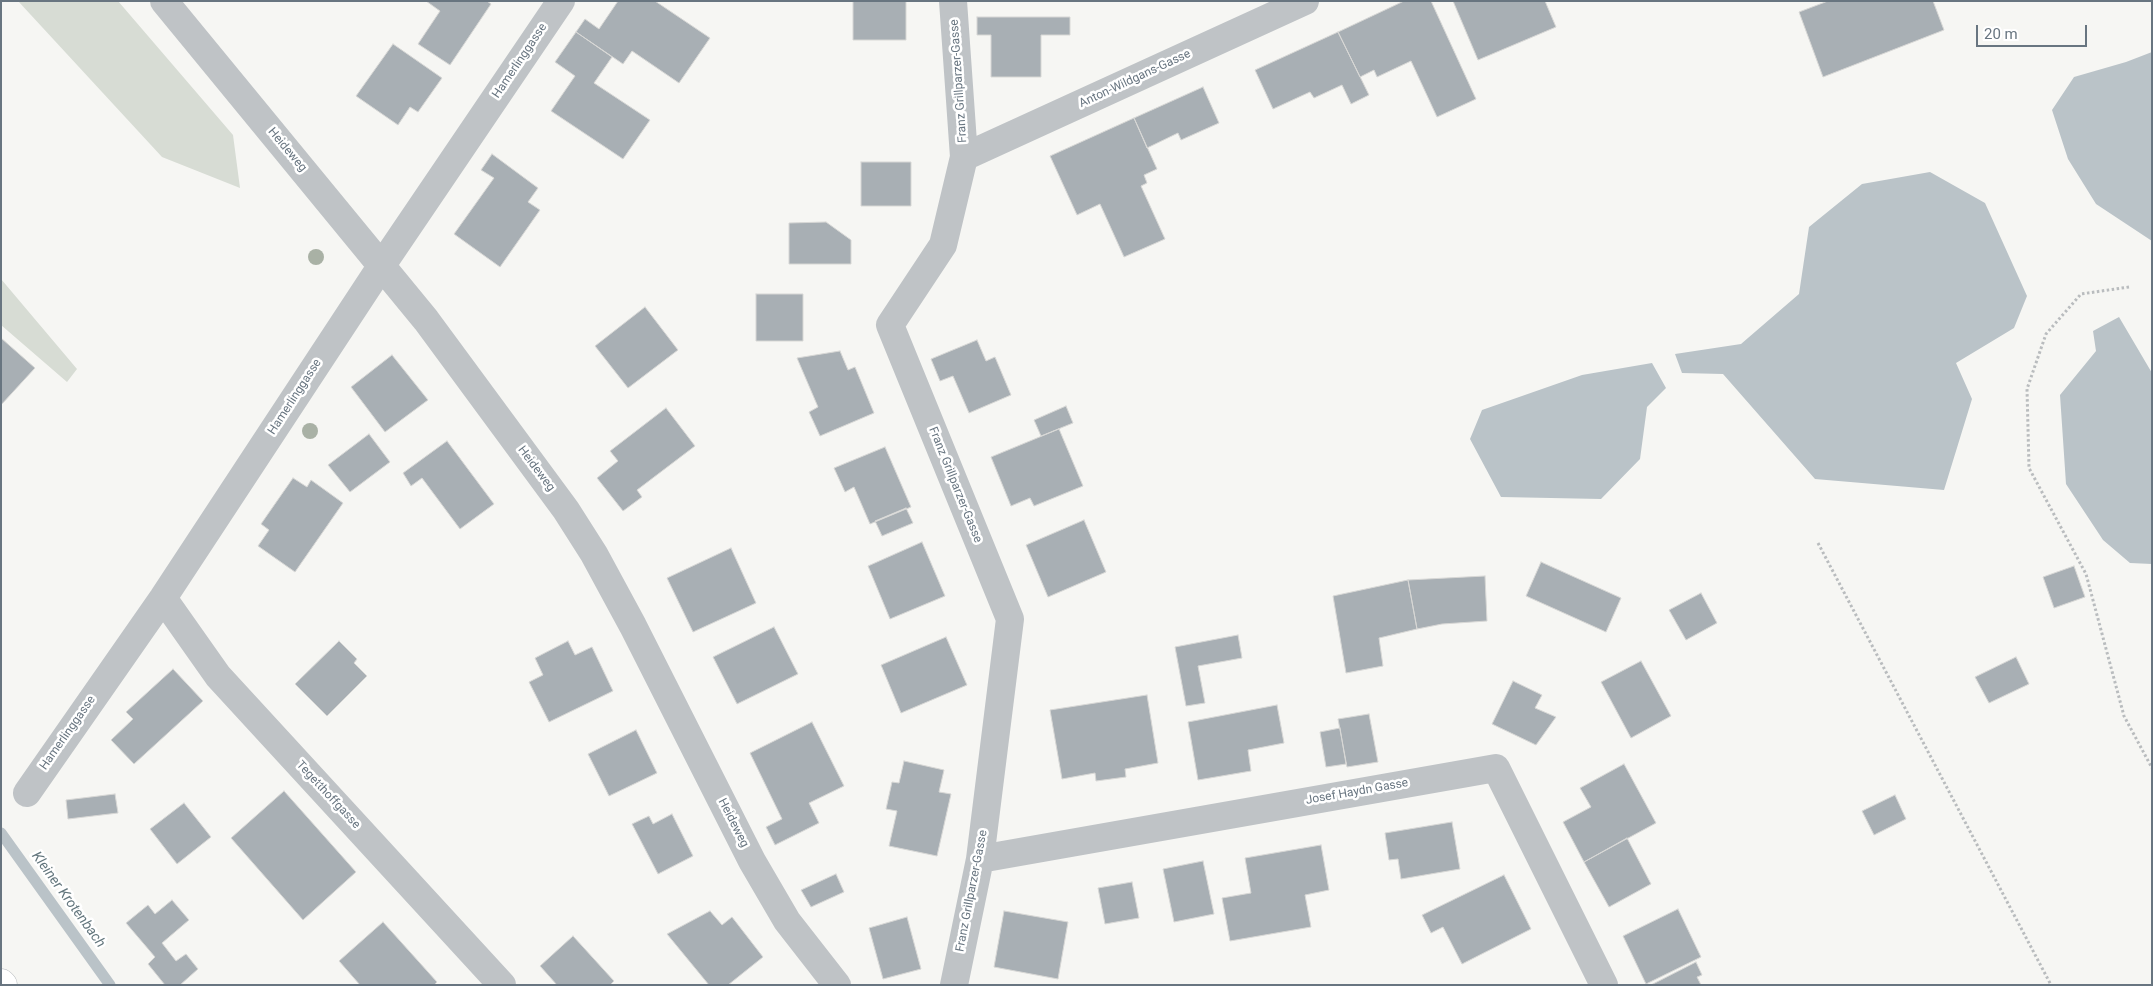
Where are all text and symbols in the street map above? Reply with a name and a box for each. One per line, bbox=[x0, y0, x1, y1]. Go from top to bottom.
scale bar bbox=[1978, 15, 2089, 47]
street label: Franz Grillparzer-Gasse bbox=[948, 19, 970, 143]
street label: Hamerlinggasse bbox=[490, 21, 550, 101]
text: 20 m bbox=[1984, 25, 2018, 43]
street label: Anton-Wildgans-Gasse bbox=[1077, 47, 1193, 111]
street label: Heideweg bbox=[264, 125, 310, 175]
street label: Hamerlinggasse bbox=[265, 356, 325, 438]
street label: Franz Grillparzer-Gasse bbox=[925, 425, 985, 545]
street label: Heideweg bbox=[514, 443, 558, 495]
street label: Hamerlinggasse bbox=[37, 693, 99, 773]
street label: Tegetthoffgasse bbox=[293, 758, 363, 832]
street label: Josef Haydn Gasse bbox=[1305, 776, 1409, 808]
street label: Heideweg bbox=[715, 796, 751, 850]
street label: Franz Grillparzer-Gasse bbox=[953, 829, 991, 953]
water label: Kleiner Krotenbach bbox=[28, 849, 108, 951]

